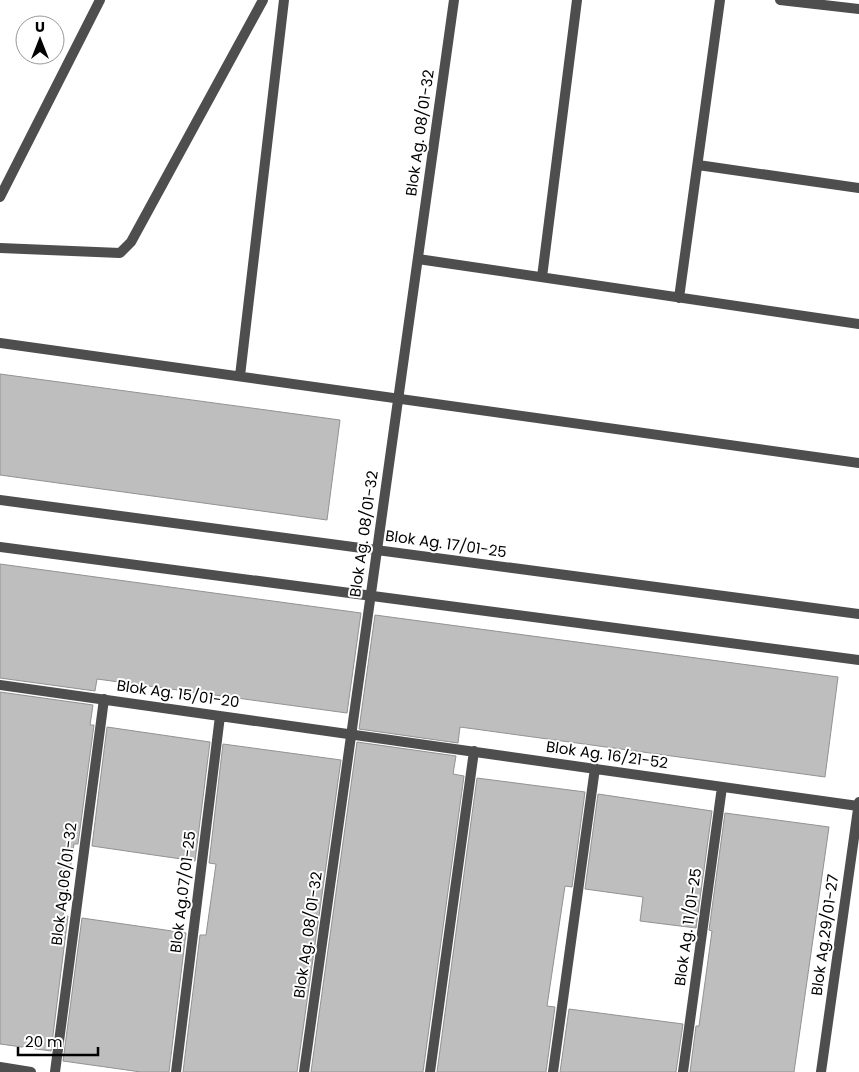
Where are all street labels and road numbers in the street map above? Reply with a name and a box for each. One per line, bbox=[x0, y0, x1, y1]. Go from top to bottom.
street label: Blok Ag. 08/01-32 bbox=[400, 68, 439, 198]
street label: Blok Ag. 08/01-32 bbox=[344, 469, 383, 599]
street label: Blok Ag. 17/01-25 bbox=[384, 525, 508, 562]
street label: Blok Ag. 15/01-20 bbox=[115, 675, 241, 712]
street label: Blok Ag. 16/21-52 bbox=[545, 736, 669, 773]
street label: Blok Ag.06/01-32 bbox=[46, 821, 81, 947]
street label: Blok Ag.07/01-25 bbox=[165, 830, 200, 954]
street label: Blok Ag. 11/01-25 bbox=[669, 867, 706, 987]
street label: Blok Ag. 08/01-32 bbox=[288, 870, 327, 1000]
street label: Blok Ag.29/01-27 bbox=[806, 873, 843, 997]

